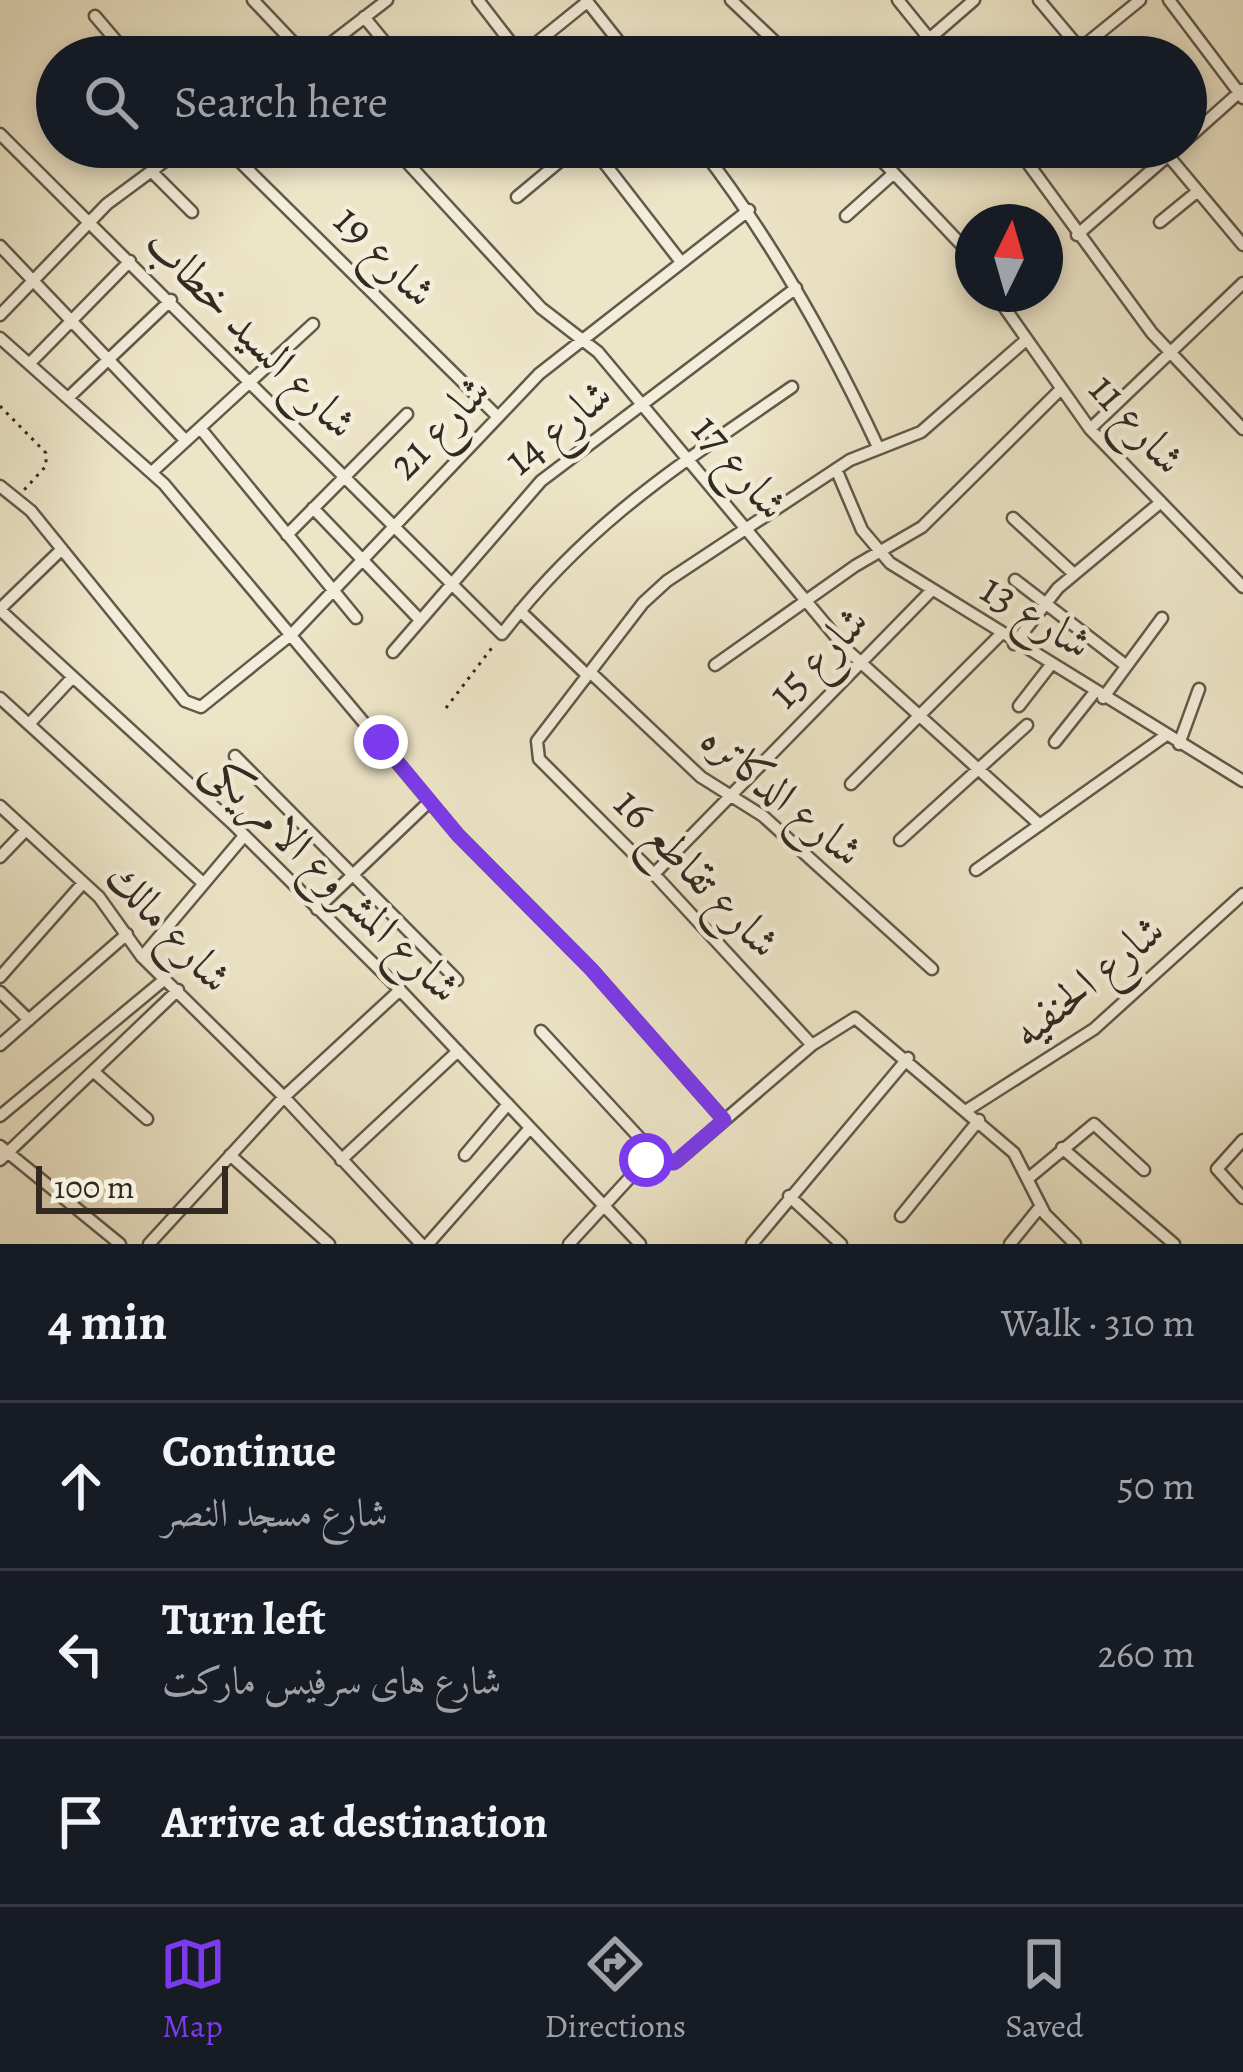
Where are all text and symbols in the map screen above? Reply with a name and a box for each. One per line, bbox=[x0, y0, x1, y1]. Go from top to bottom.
search box bbox=[36, 36, 1207, 168]
icon: search bbox=[78, 69, 144, 135]
text: Search here bbox=[174, 71, 388, 133]
street label: شارع 19 bbox=[316, 190, 451, 325]
north arrow bbox=[955, 204, 1063, 312]
street label: شارع السيد خطاب bbox=[127, 213, 371, 457]
street label: شارع 11 bbox=[1070, 359, 1200, 492]
street label: شارع 21 bbox=[373, 361, 508, 497]
street label: شارع 14 bbox=[490, 364, 629, 494]
street label: شارع 17 bbox=[673, 400, 803, 537]
street label: شارع 13 bbox=[965, 557, 1104, 679]
street label: شارع 15 bbox=[753, 591, 887, 726]
street label: شارع الدكاتره bbox=[684, 708, 877, 886]
route end bbox=[354, 715, 408, 769]
street label: شارع المشروع الامريكى bbox=[185, 738, 475, 1021]
street label: شارع تقاطع 16 bbox=[594, 774, 795, 978]
street label: شارع مالك bbox=[88, 847, 246, 1010]
street label: شارع الحنفيه bbox=[998, 900, 1181, 1067]
route start bbox=[619, 1133, 673, 1187]
scale bar bbox=[36, 1160, 228, 1213]
text: 100 m bbox=[54, 1164, 134, 1209]
text: 4 min bbox=[48, 1287, 167, 1357]
text: Walk · 310 m bbox=[1001, 1296, 1195, 1349]
text: Continue bbox=[162, 1420, 336, 1482]
icon: ahead bbox=[48, 1453, 114, 1519]
text: 50 m bbox=[1117, 1459, 1195, 1512]
text: شارع مسجد النصر bbox=[162, 1486, 388, 1539]
text: Turn left bbox=[162, 1588, 326, 1650]
icon: left bbox=[48, 1621, 114, 1687]
text: 260 m bbox=[1097, 1627, 1195, 1680]
text: شارع هاى سرفيس ماركت bbox=[162, 1654, 501, 1707]
icon: arrive bbox=[48, 1789, 114, 1855]
text: Arrive at destination bbox=[162, 1791, 548, 1853]
tab: Map bbox=[160, 1931, 226, 2048]
tab: Directions bbox=[545, 1931, 686, 2048]
tab: Saved bbox=[1005, 1931, 1083, 2048]

